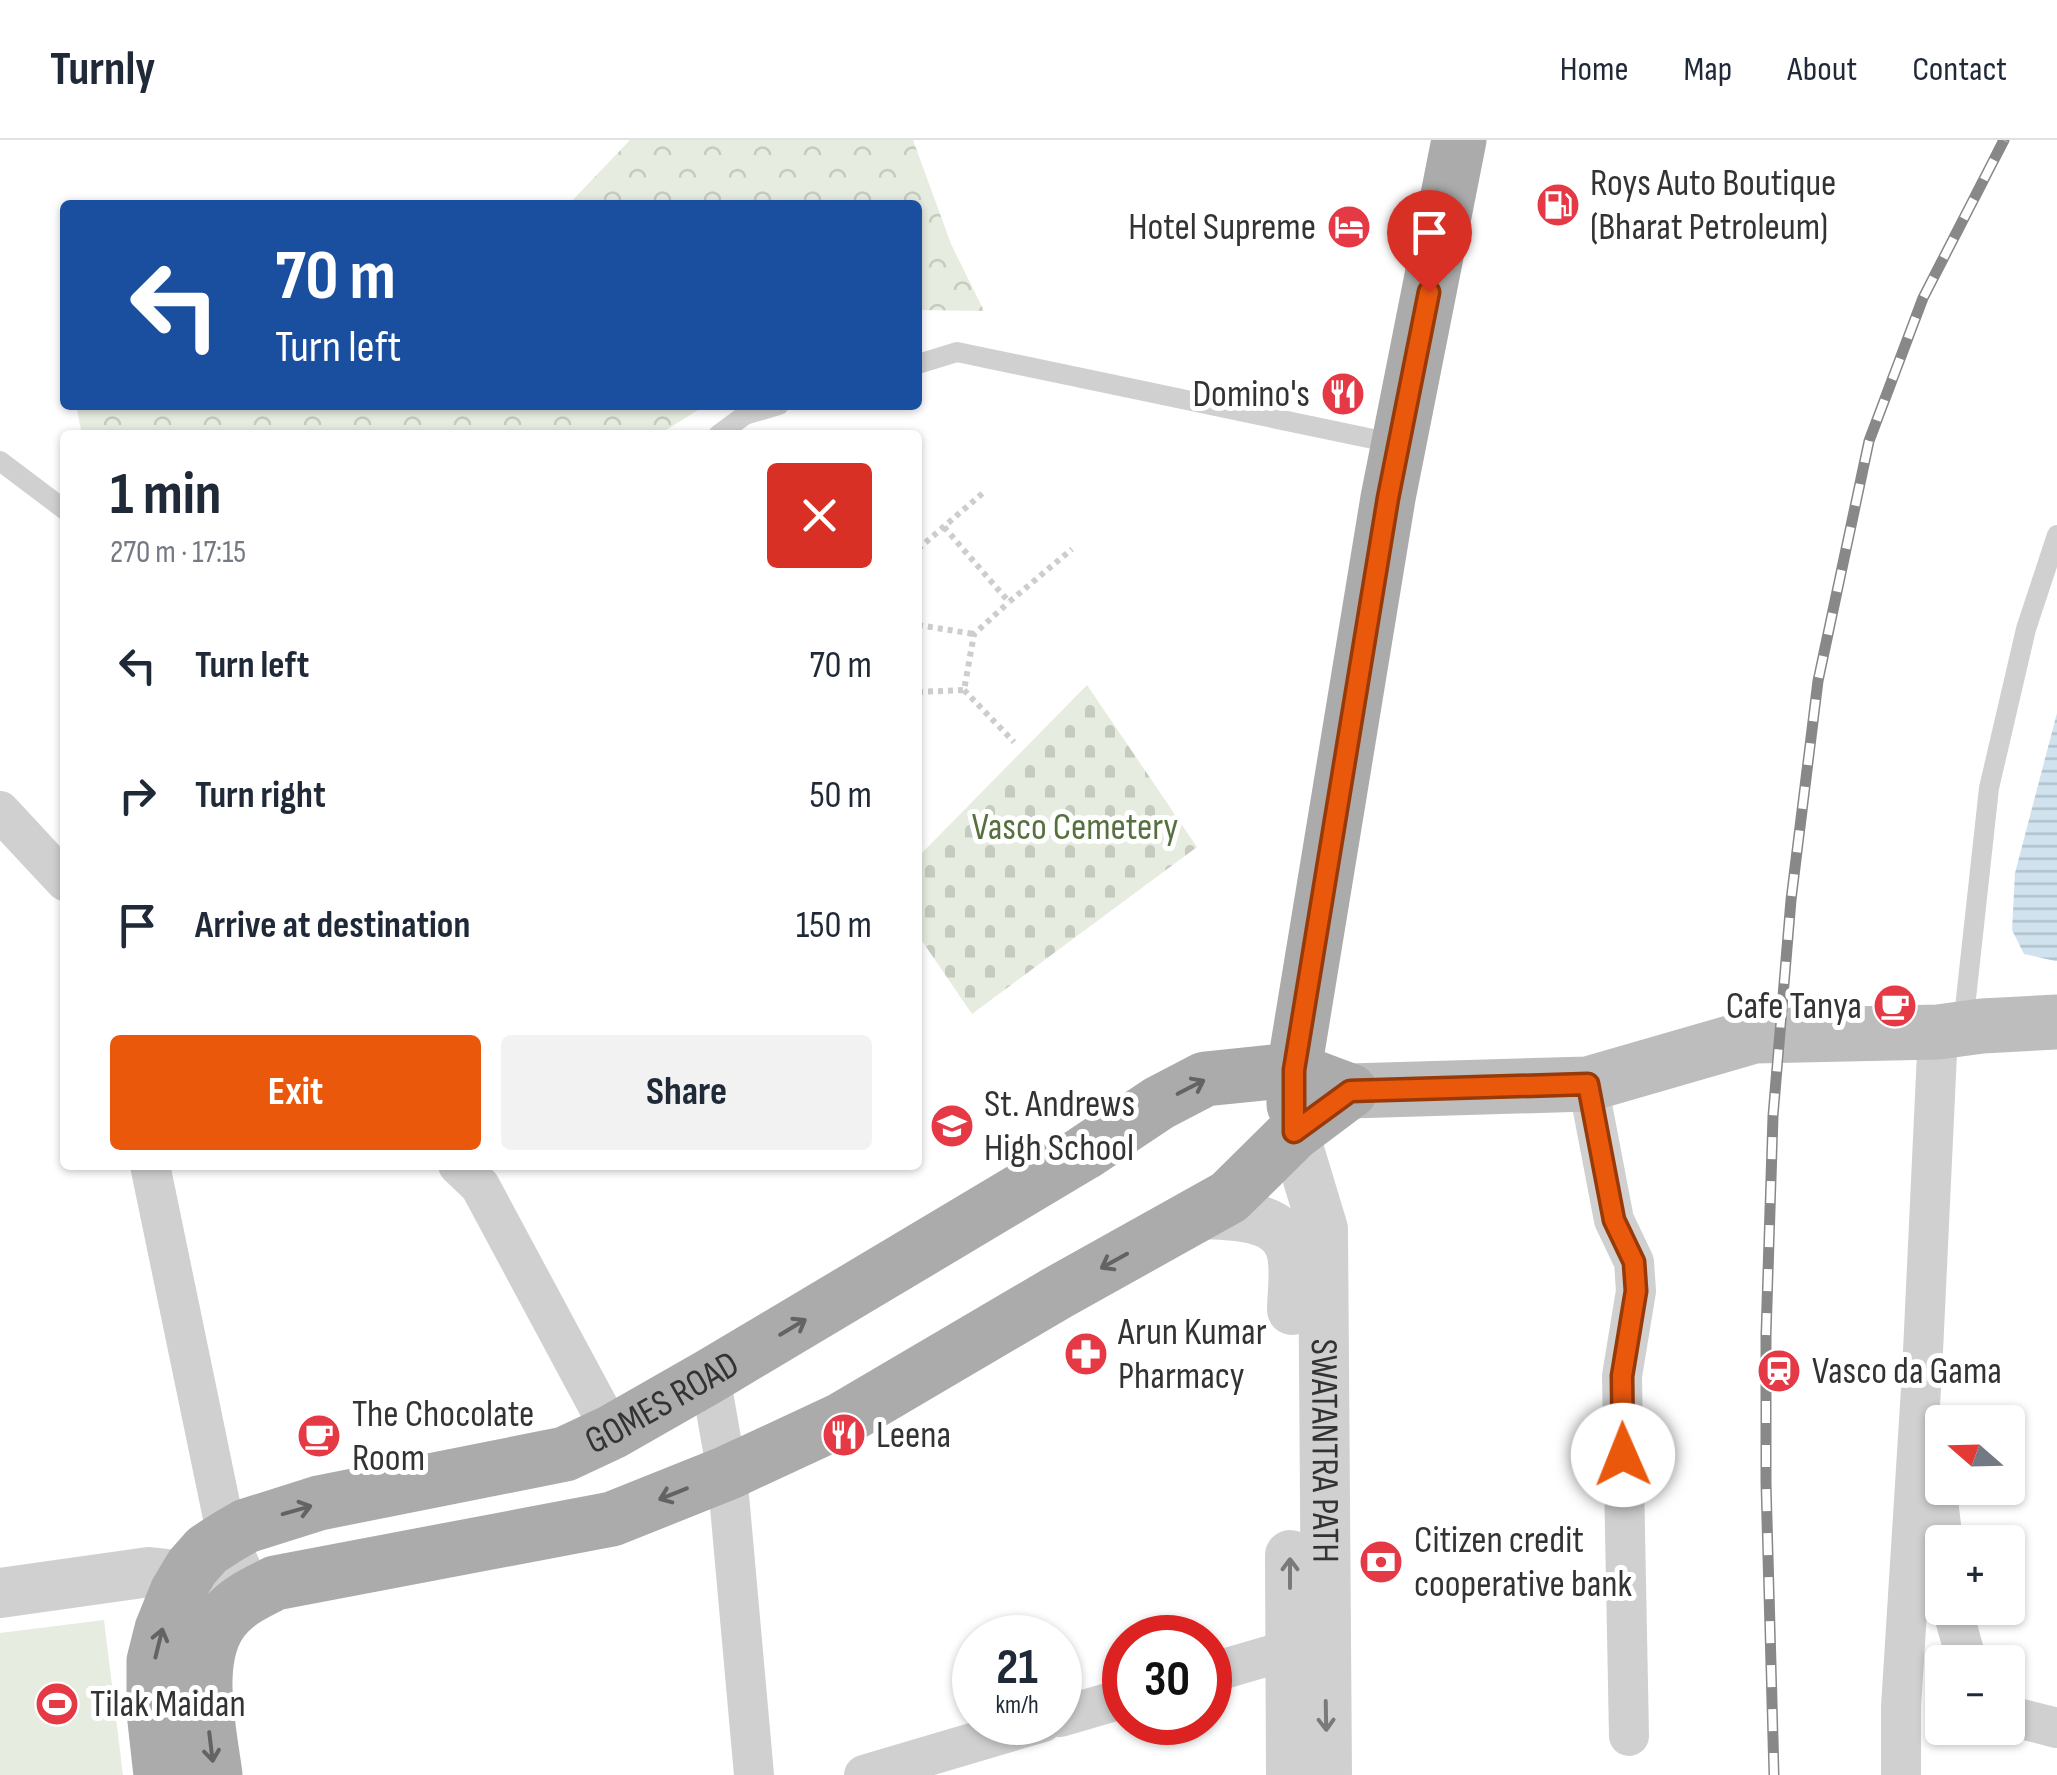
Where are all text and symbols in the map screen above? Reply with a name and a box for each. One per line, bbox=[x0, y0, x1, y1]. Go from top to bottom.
text: Turnly bbox=[50, 41, 155, 98]
text: Home bbox=[1560, 48, 1629, 91]
text: Map bbox=[1684, 48, 1732, 91]
text: About bbox=[1787, 48, 1857, 91]
text: Contact bbox=[1912, 48, 2007, 91]
place label: Roys Auto Boutique (Bharat Petroleum) bbox=[1590, 161, 1836, 250]
fuel station icon: Roys Auto Boutique (Bharat Petroleum) bbox=[1535, 182, 1581, 228]
pin bbox=[1387, 190, 1472, 293]
hotel icon: Hotel Supreme bbox=[1326, 204, 1372, 250]
place label: Hotel Supreme bbox=[1128, 205, 1316, 250]
icon: arrive bbox=[1402, 205, 1457, 260]
text: 70 m bbox=[275, 235, 396, 319]
icon: left bbox=[110, 240, 240, 370]
text: Turn left bbox=[275, 320, 401, 375]
restaurant icon: Domino's bbox=[1320, 371, 1366, 417]
place label: Domino's bbox=[1192, 372, 1310, 417]
text: 1 min bbox=[110, 459, 222, 531]
button: close bbox=[767, 463, 872, 568]
text: 270 m · 17:15 bbox=[110, 533, 246, 572]
icon: left bbox=[110, 638, 165, 693]
text: Turn left bbox=[195, 643, 309, 688]
text: 70 m bbox=[810, 643, 872, 688]
icon: right bbox=[110, 768, 165, 823]
text: Turn right bbox=[195, 773, 326, 818]
text: 50 m bbox=[809, 773, 872, 818]
park label: Vasco Cemetery bbox=[972, 805, 1179, 850]
icon: arrive bbox=[110, 898, 165, 953]
text: Arrive at destination bbox=[195, 903, 470, 948]
text: 150 m bbox=[796, 903, 872, 948]
cafe icon: Cafe Tanya bbox=[1872, 983, 1918, 1029]
place label: Cafe Tanya bbox=[1726, 984, 1862, 1029]
button: Exit bbox=[110, 1035, 481, 1150]
button: Share bbox=[501, 1035, 872, 1150]
one-way arrow bbox=[1175, 1077, 1205, 1096]
place label: St. Andrews High School bbox=[984, 1082, 1135, 1171]
school or university icon: St. Andrews High School bbox=[929, 1103, 975, 1149]
one-way arrow bbox=[1100, 1252, 1130, 1272]
place label: Arun Kumar Pharmacy bbox=[1117, 1310, 1267, 1399]
one-way arrow bbox=[778, 1317, 807, 1337]
pharmacy icon: Arun Kumar Pharmacy bbox=[1063, 1331, 1109, 1377]
street label: SWATANTRA PATH bbox=[1301, 1339, 1348, 1563]
street label: GOMES ROAD bbox=[578, 1342, 747, 1464]
station icon: Vasco da Gama bbox=[1756, 1348, 1802, 1394]
place label: Vasco da Gama bbox=[1812, 1349, 2002, 1394]
place label: The Chocolate Room bbox=[352, 1392, 534, 1481]
position arrow bbox=[1571, 1403, 1675, 1507]
north arrow bbox=[1925, 1405, 2025, 1505]
map controls bbox=[1925, 1405, 2025, 1745]
restaurant icon: Leena bbox=[821, 1412, 867, 1458]
cafe icon: The Chocolate Room bbox=[296, 1413, 342, 1459]
place label: Leena bbox=[876, 1413, 951, 1458]
one-way arrow bbox=[658, 1487, 689, 1505]
one-way arrow bbox=[281, 1499, 312, 1518]
place label: Citizen credit cooperative bank bbox=[1414, 1518, 1633, 1607]
button: + bbox=[1925, 1525, 2025, 1625]
bank icon: Citizen credit cooperative bank bbox=[1358, 1539, 1404, 1585]
one-way arrow bbox=[1280, 1557, 1300, 1590]
speed limit sign: 30 bbox=[1102, 1615, 1232, 1745]
one-way arrow bbox=[151, 1628, 169, 1660]
text: 21 bbox=[996, 1638, 1038, 1698]
button: − bbox=[1925, 1645, 2025, 1745]
sports icon: Tilak Maidan bbox=[34, 1681, 80, 1727]
place label: Tilak Maidan bbox=[90, 1682, 246, 1727]
text: km/h bbox=[995, 1690, 1039, 1721]
one-way arrow bbox=[1316, 1698, 1336, 1731]
one-way arrow bbox=[202, 1730, 221, 1763]

